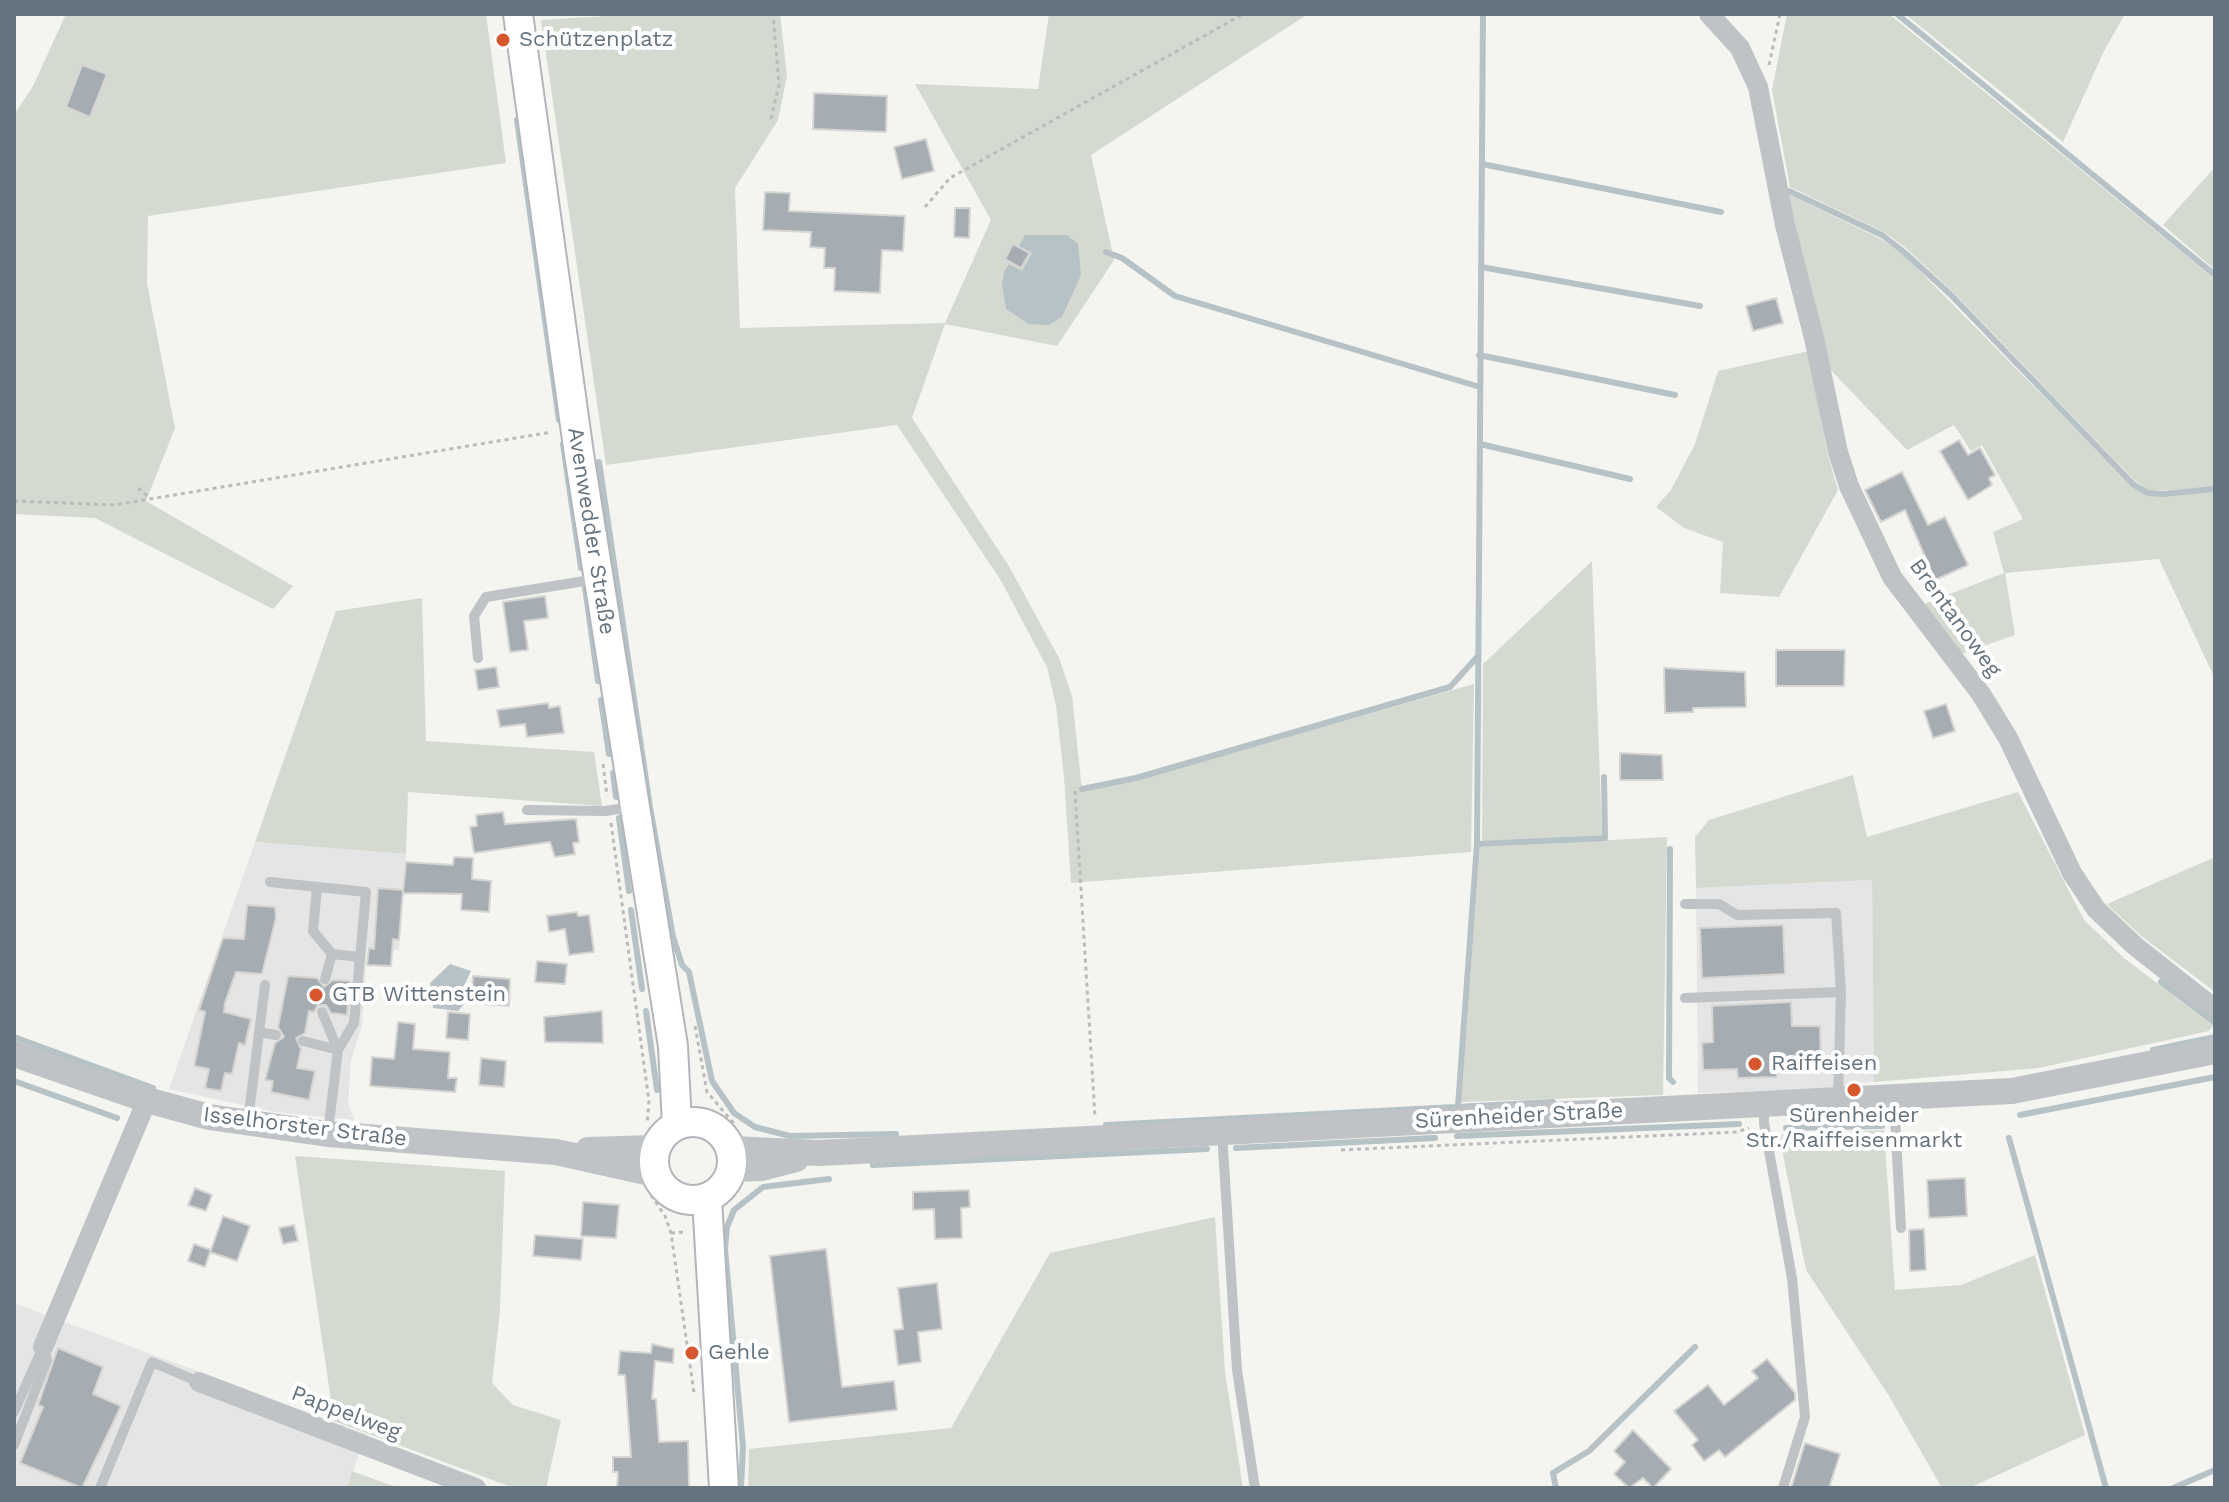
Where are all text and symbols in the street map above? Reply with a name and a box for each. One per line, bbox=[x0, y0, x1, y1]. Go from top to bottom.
place label: Schützenplatz bbox=[519, 27, 673, 53]
marker: Schützenplatz bbox=[494, 31, 512, 49]
street label: Avenwedder Straße bbox=[562, 425, 620, 637]
street label: Brentanoweg bbox=[1903, 554, 2007, 682]
place label: GTB Wittenstein bbox=[332, 982, 506, 1008]
marker: GTB Wittenstein bbox=[307, 986, 325, 1004]
place label: Raiffeisen bbox=[1771, 1051, 1877, 1077]
marker: Raiffeisen bbox=[1746, 1055, 1764, 1073]
marker: Sürenheider Str./Raiffeisenmarkt bbox=[1845, 1081, 1863, 1099]
street label: Sürenheider Straße bbox=[1414, 1097, 1624, 1135]
street label: Isselhorster Straße bbox=[202, 1101, 408, 1153]
place label: Sürenheider Str./Raiffeisenmarkt bbox=[1746, 1103, 1962, 1154]
place label: Gehle bbox=[708, 1340, 770, 1366]
marker: Gehle bbox=[683, 1344, 701, 1362]
street label: Pappelweg bbox=[288, 1380, 404, 1446]

